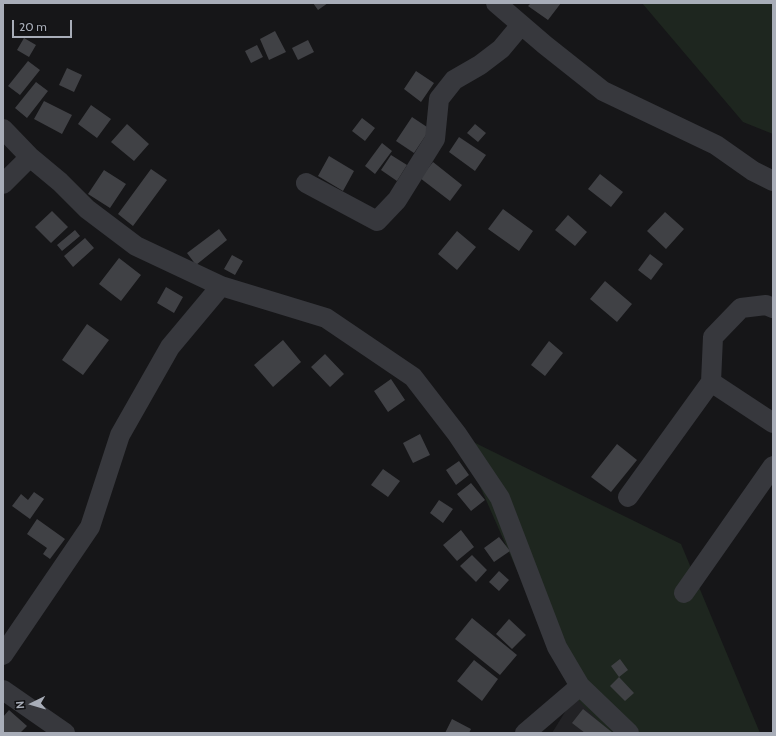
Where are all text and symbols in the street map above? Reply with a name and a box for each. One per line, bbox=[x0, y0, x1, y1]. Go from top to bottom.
scale bar bbox=[14, 12, 74, 38]
text: 20 m bbox=[19, 19, 47, 34]
north arrow bbox=[12, 684, 52, 724]
text: N bbox=[13, 701, 27, 710]

